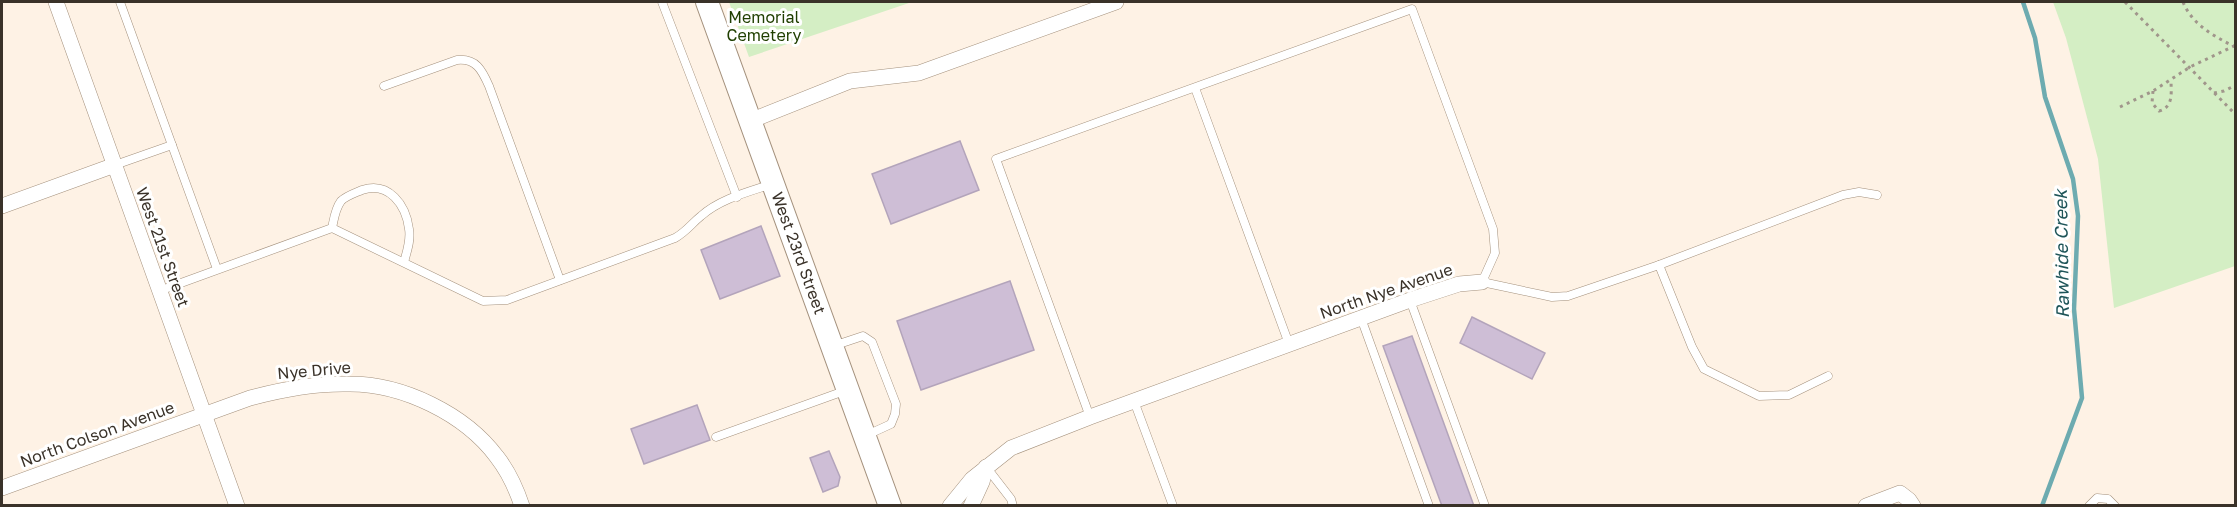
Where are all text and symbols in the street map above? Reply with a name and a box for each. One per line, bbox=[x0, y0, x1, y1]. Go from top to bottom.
park label: Memorial Cemetery bbox=[727, 7, 802, 45]
street label: West 21st Street bbox=[132, 184, 194, 310]
water label: Rawhide Creek bbox=[2049, 188, 2073, 319]
street label: West 23rd Street bbox=[768, 189, 830, 317]
street label: North Nye Avenue bbox=[1317, 259, 1455, 323]
street label: Nye Drive bbox=[276, 357, 352, 383]
street label: North Colson Avenue bbox=[17, 397, 177, 471]

